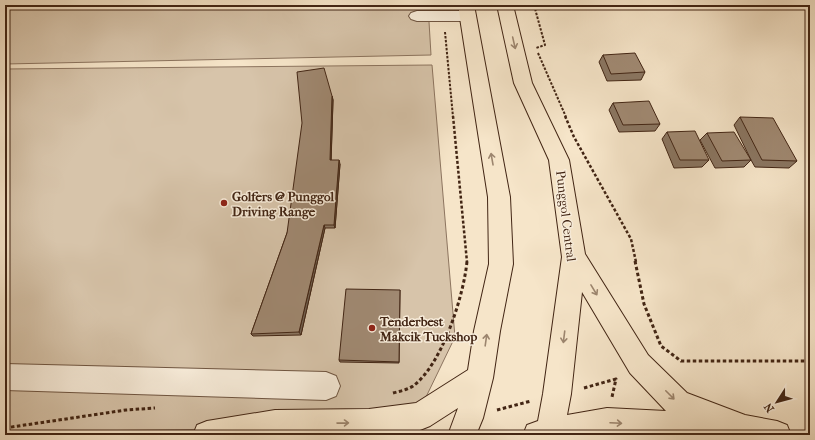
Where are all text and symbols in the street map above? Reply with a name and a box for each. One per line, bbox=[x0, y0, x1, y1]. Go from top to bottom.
one-way arrow bbox=[510, 36, 518, 49]
one-way arrow bbox=[488, 153, 496, 166]
street label: Punggol Central bbox=[553, 169, 579, 263]
place label: Golfers @ Punggol Driving Range bbox=[232, 189, 334, 220]
marker: Golfers @ Punggol Driving Range bbox=[219, 198, 229, 208]
one-way arrow bbox=[591, 284, 599, 296]
place label: Tenderbest Makcik Tuckshop bbox=[379, 314, 477, 345]
marker: Tenderbest Makcik Tuckshop bbox=[367, 323, 377, 333]
one-way arrow bbox=[560, 330, 568, 343]
one-way arrow bbox=[482, 334, 490, 347]
north arrow bbox=[757, 382, 797, 422]
one-way arrow bbox=[665, 390, 675, 400]
text: N bbox=[761, 400, 777, 415]
one-way arrow bbox=[336, 419, 349, 427]
one-way arrow bbox=[609, 419, 622, 426]

